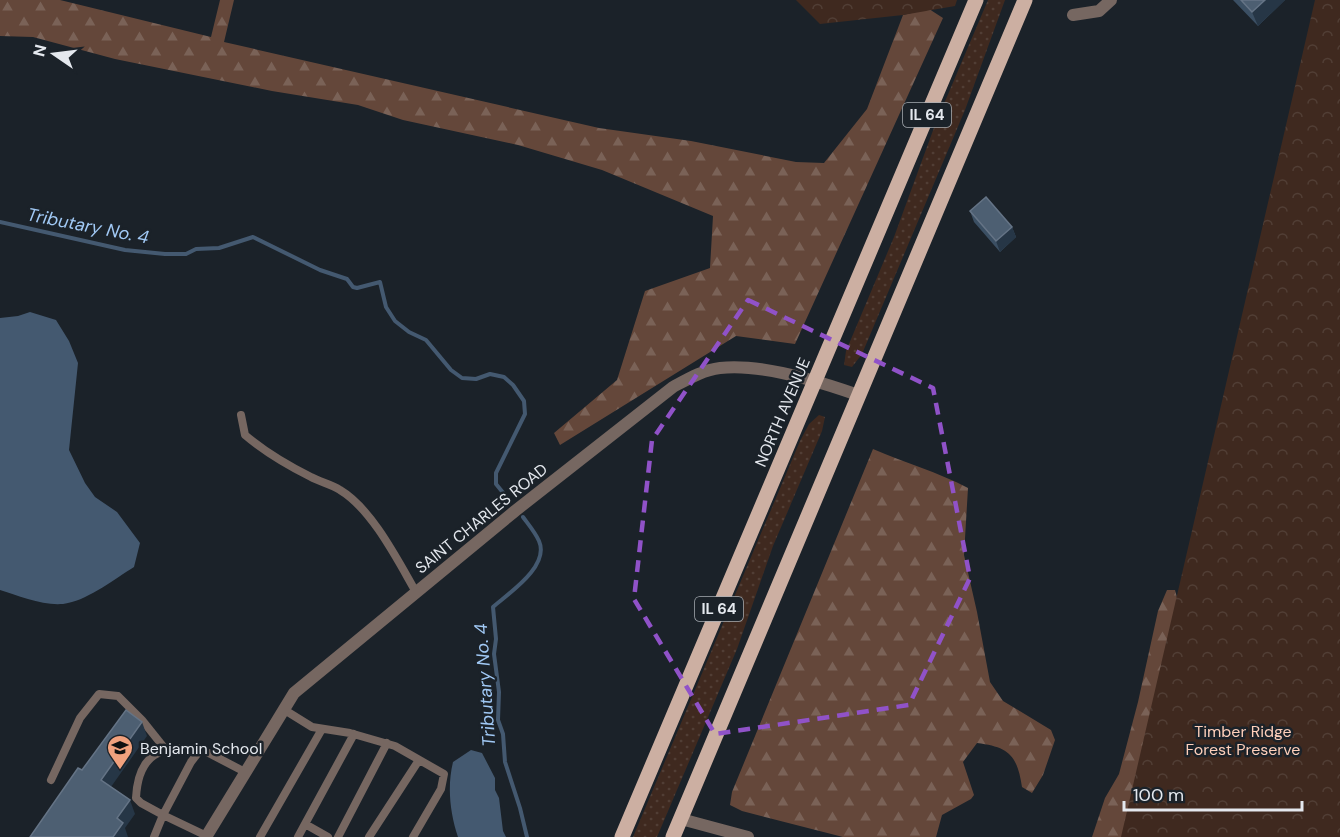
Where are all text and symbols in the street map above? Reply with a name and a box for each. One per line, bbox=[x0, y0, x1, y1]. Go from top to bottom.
north arrow bbox=[24, 24, 84, 84]
text: N bbox=[28, 42, 52, 59]
road number: IL 64 bbox=[903, 103, 951, 127]
water label: Tributary No. 4 bbox=[25, 202, 151, 250]
street label: NORTH AVENUE bbox=[750, 354, 815, 470]
street label: SAINT CHARLES ROAD bbox=[411, 459, 552, 578]
road number: IL 64 bbox=[695, 597, 743, 621]
water label: Tributary No. 4 bbox=[469, 623, 501, 747]
park label: Timber Ridge Forest Preserve bbox=[1186, 721, 1300, 760]
school or university icon: Benjamin School bbox=[105, 733, 135, 771]
place label: Benjamin School bbox=[140, 738, 262, 759]
scale bar bbox=[1124, 774, 1302, 812]
text: 100 m bbox=[1133, 783, 1184, 807]

